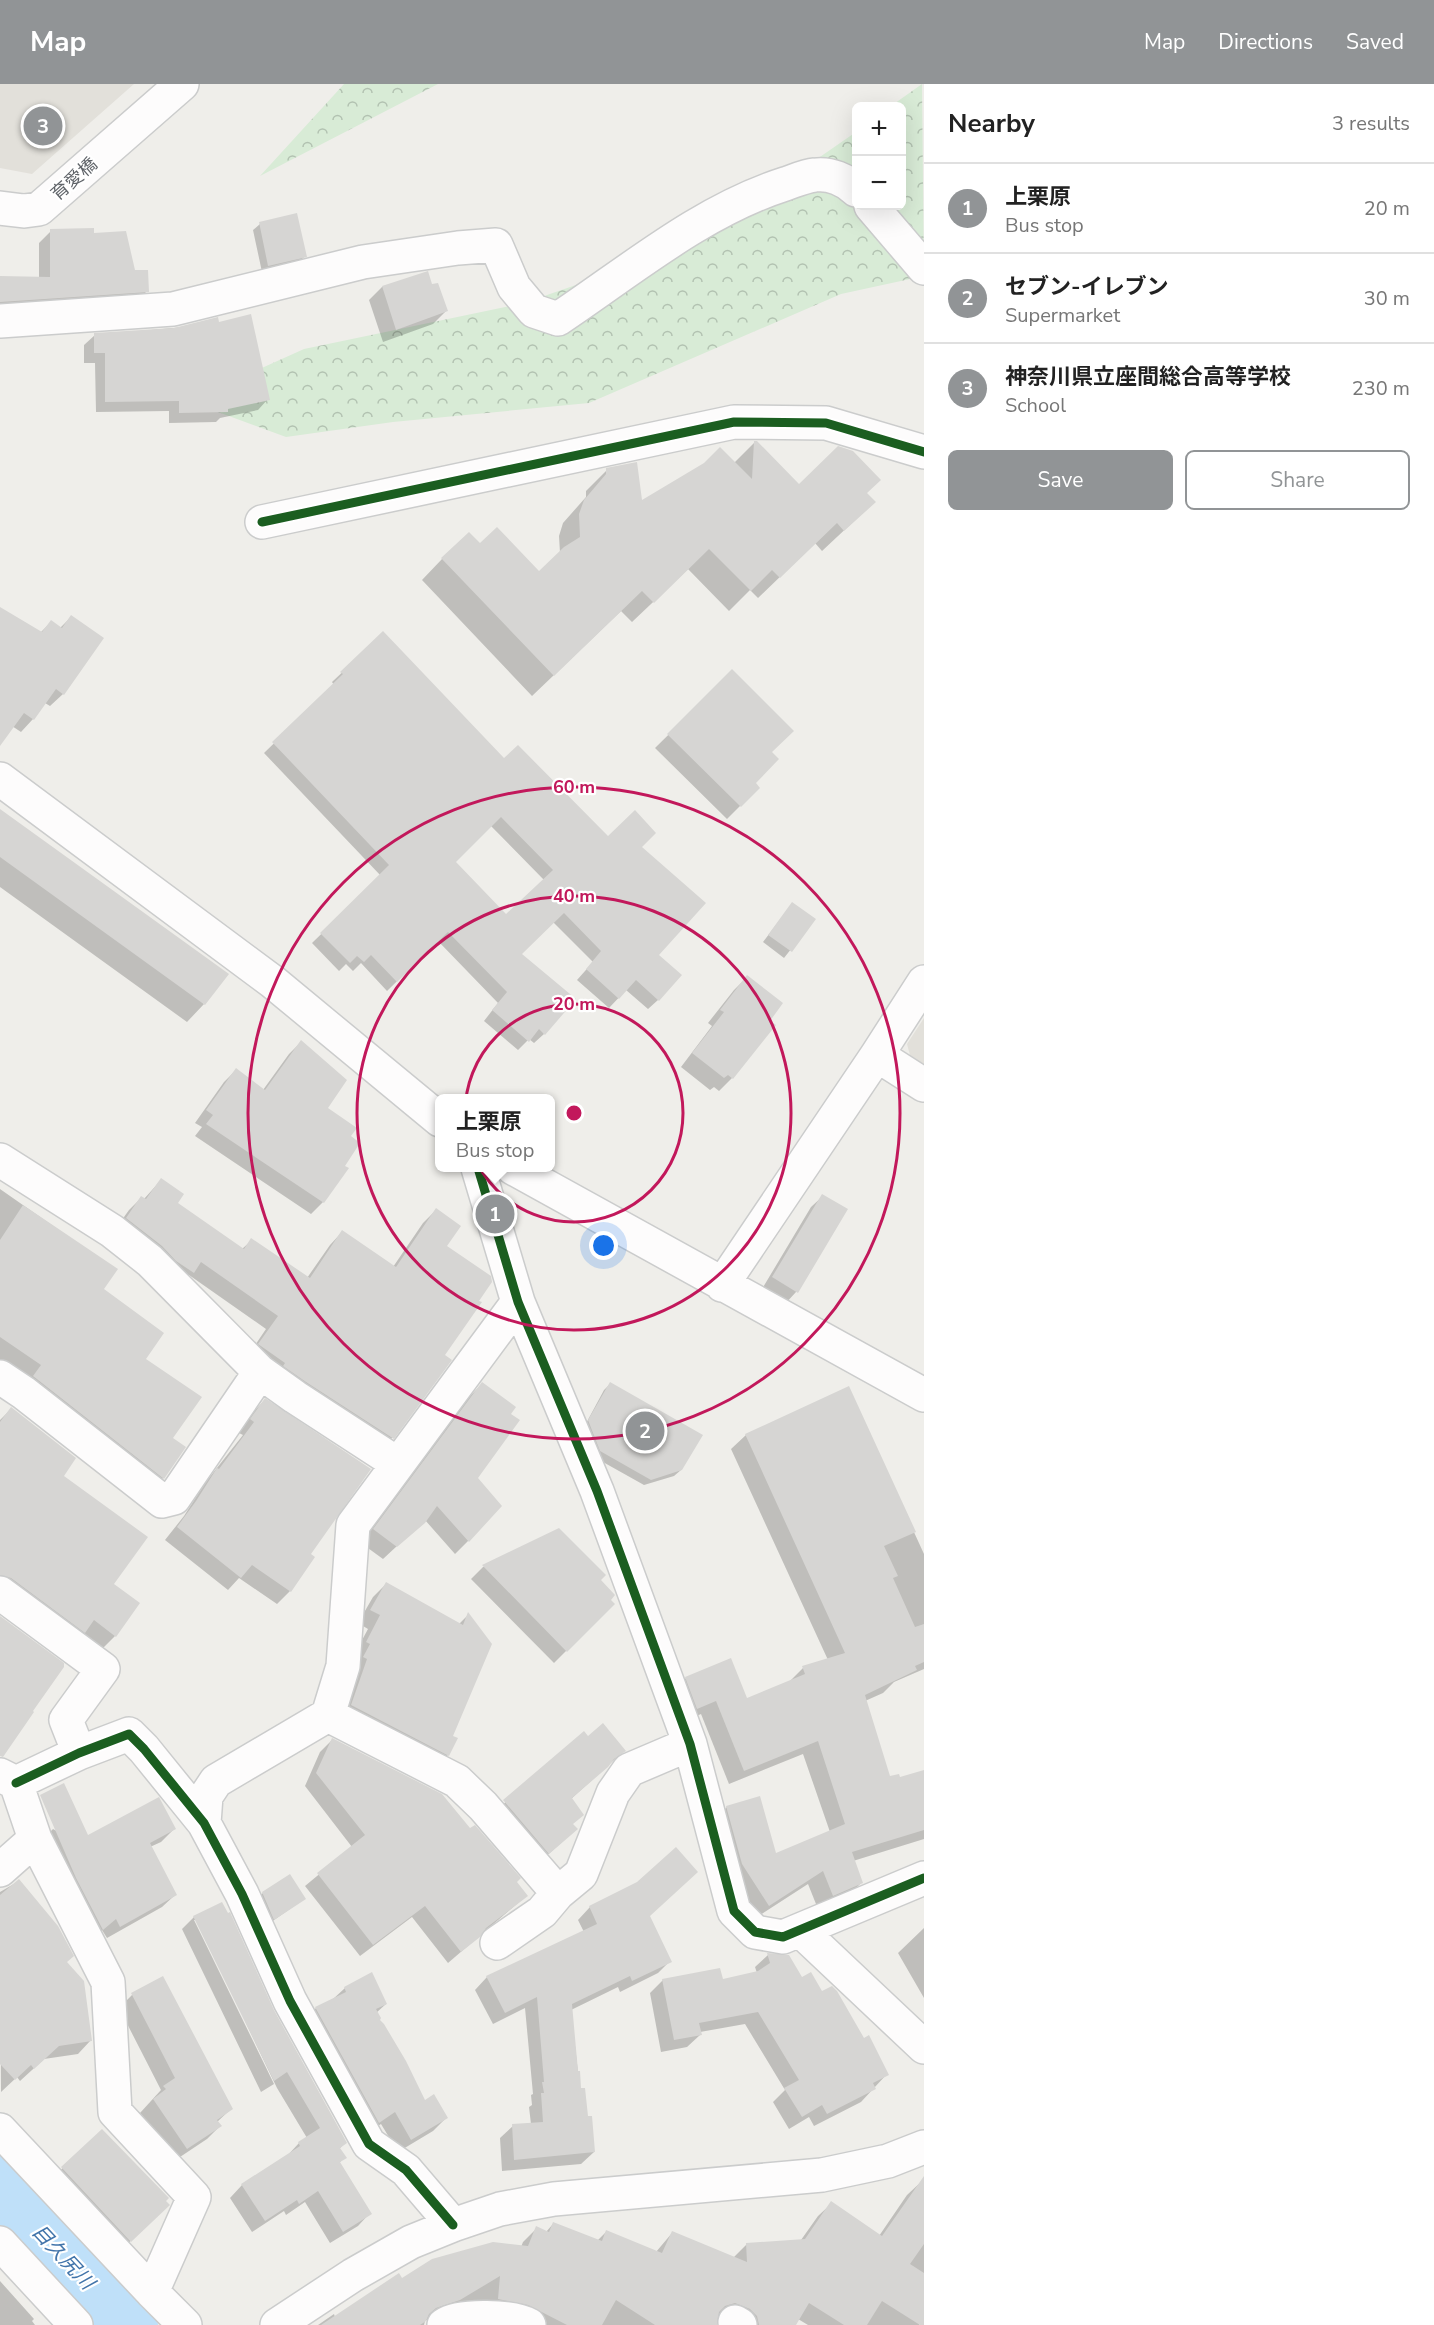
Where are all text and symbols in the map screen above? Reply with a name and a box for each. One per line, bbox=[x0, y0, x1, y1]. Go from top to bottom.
text: Map bbox=[30, 23, 86, 61]
text: Map bbox=[1144, 28, 1185, 56]
text: Directions bbox=[1218, 28, 1313, 56]
text: Saved bbox=[1346, 28, 1404, 56]
map controls bbox=[852, 102, 906, 210]
button: + bbox=[852, 102, 906, 156]
pin: 3 bbox=[24, 104, 63, 148]
text: Nearby bbox=[948, 106, 1035, 141]
text: 3 results bbox=[1332, 110, 1410, 137]
street label: 育愛橋 bbox=[46, 152, 102, 206]
button: − bbox=[852, 156, 906, 210]
text: 上栗原 bbox=[1005, 182, 1071, 212]
text: 1 bbox=[962, 195, 974, 222]
text: 20 m bbox=[1364, 195, 1410, 222]
text: Bus stop bbox=[1005, 212, 1084, 239]
text: セブン-イレブン bbox=[1005, 272, 1169, 302]
text: 2 bbox=[962, 285, 974, 312]
text: 30 m bbox=[1364, 285, 1410, 312]
text: Supermarket bbox=[1005, 302, 1120, 329]
text: 神奈川県立座間総合高等学校 bbox=[1005, 362, 1291, 392]
text: 3 bbox=[962, 375, 974, 402]
text: 230 m bbox=[1352, 375, 1410, 402]
text: School bbox=[1005, 392, 1066, 419]
button: Save bbox=[948, 450, 1173, 510]
button: Share bbox=[1185, 450, 1410, 510]
text: 60 m bbox=[553, 775, 595, 799]
text: 40 m bbox=[553, 884, 595, 908]
text: 20 m bbox=[553, 992, 595, 1016]
popup bbox=[435, 1094, 555, 1172]
centre of rings bbox=[564, 1103, 584, 1123]
text: 上栗原 bbox=[456, 1107, 522, 1137]
text: Bus stop bbox=[456, 1137, 534, 1164]
pin: 1 bbox=[476, 1192, 514, 1236]
your location bbox=[589, 1231, 618, 1260]
pin: 2 bbox=[626, 1408, 664, 1454]
water label: 目久尻川 bbox=[26, 2219, 102, 2297]

